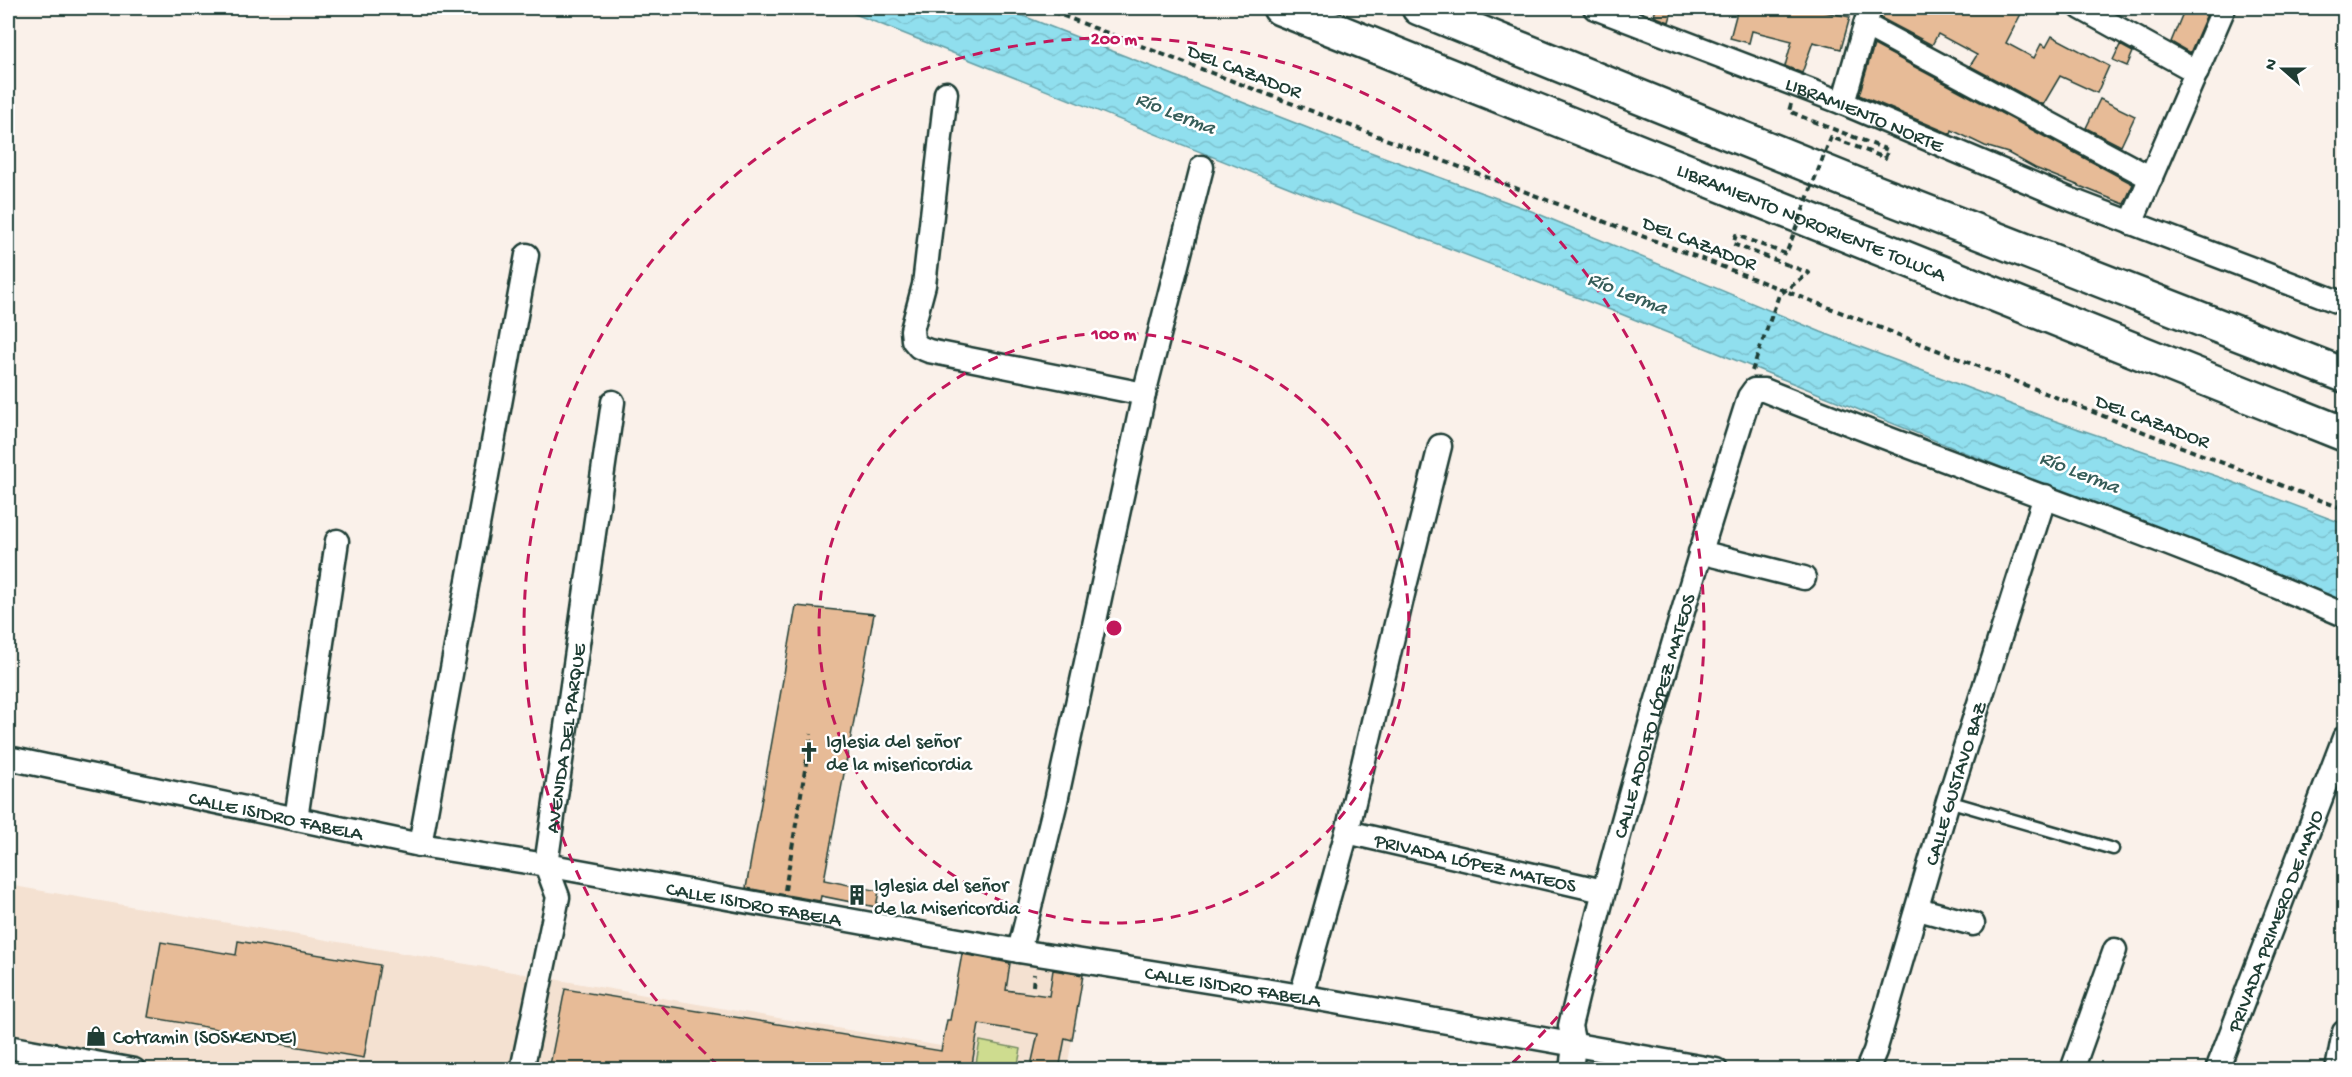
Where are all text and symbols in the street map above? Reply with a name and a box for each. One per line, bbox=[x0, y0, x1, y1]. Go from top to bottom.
text: 200 m bbox=[1091, 30, 1137, 51]
north arrow bbox=[2253, 39, 2313, 99]
street label: DEL CAZADOR bbox=[1182, 40, 1306, 106]
text: N bbox=[2262, 56, 2283, 73]
street label: LIBRAMIENTO NORTE bbox=[1781, 74, 1948, 160]
water label: Río Lerma bbox=[1131, 88, 1220, 143]
street label: LIBRAMIENTO NORORIENTE TOLUCA bbox=[1673, 160, 1950, 289]
street label: DEL CAZADOR bbox=[1637, 212, 1761, 278]
water label: Río Lerma bbox=[1583, 268, 1672, 323]
text: 100 m bbox=[1091, 325, 1137, 346]
street label: DEL CAZADOR bbox=[2090, 390, 2214, 456]
water label: Río Lerma bbox=[2035, 447, 2124, 502]
street label: CALLE ADOLFO LÓPEZ MATEOS bbox=[1611, 591, 1703, 841]
centre of rings bbox=[1104, 618, 1124, 638]
street label: AVENIDA DEL PARQUE bbox=[543, 641, 593, 835]
street label: CALLE GUSTAVO BAZ bbox=[1922, 698, 1994, 869]
place label: Iglesia del señor de la misericordia bbox=[826, 732, 973, 778]
church icon: Iglesia del señor de la misericordia bbox=[797, 740, 821, 764]
street label: CALLE ISIDRO FABELA bbox=[186, 788, 366, 848]
street label: PRIVADA PRIMERO DE MAYO bbox=[2224, 807, 2330, 1037]
street label: PRIVADA LÓPEZ MATEOS bbox=[1371, 830, 1579, 900]
place label: Iglesia del señor de la Misericordia bbox=[874, 876, 1021, 922]
street label: CALLE ISIDRO FABELA bbox=[664, 879, 844, 934]
building icon: Iglesia del señor de la Misericordia bbox=[845, 883, 869, 907]
street label: CALLE ISIDRO FABELA bbox=[1143, 963, 1323, 1014]
shop icon: Cotramin (SOSKENDE) bbox=[84, 1024, 108, 1048]
place label: Cotramin (SOSKENDE) bbox=[113, 1028, 297, 1051]

